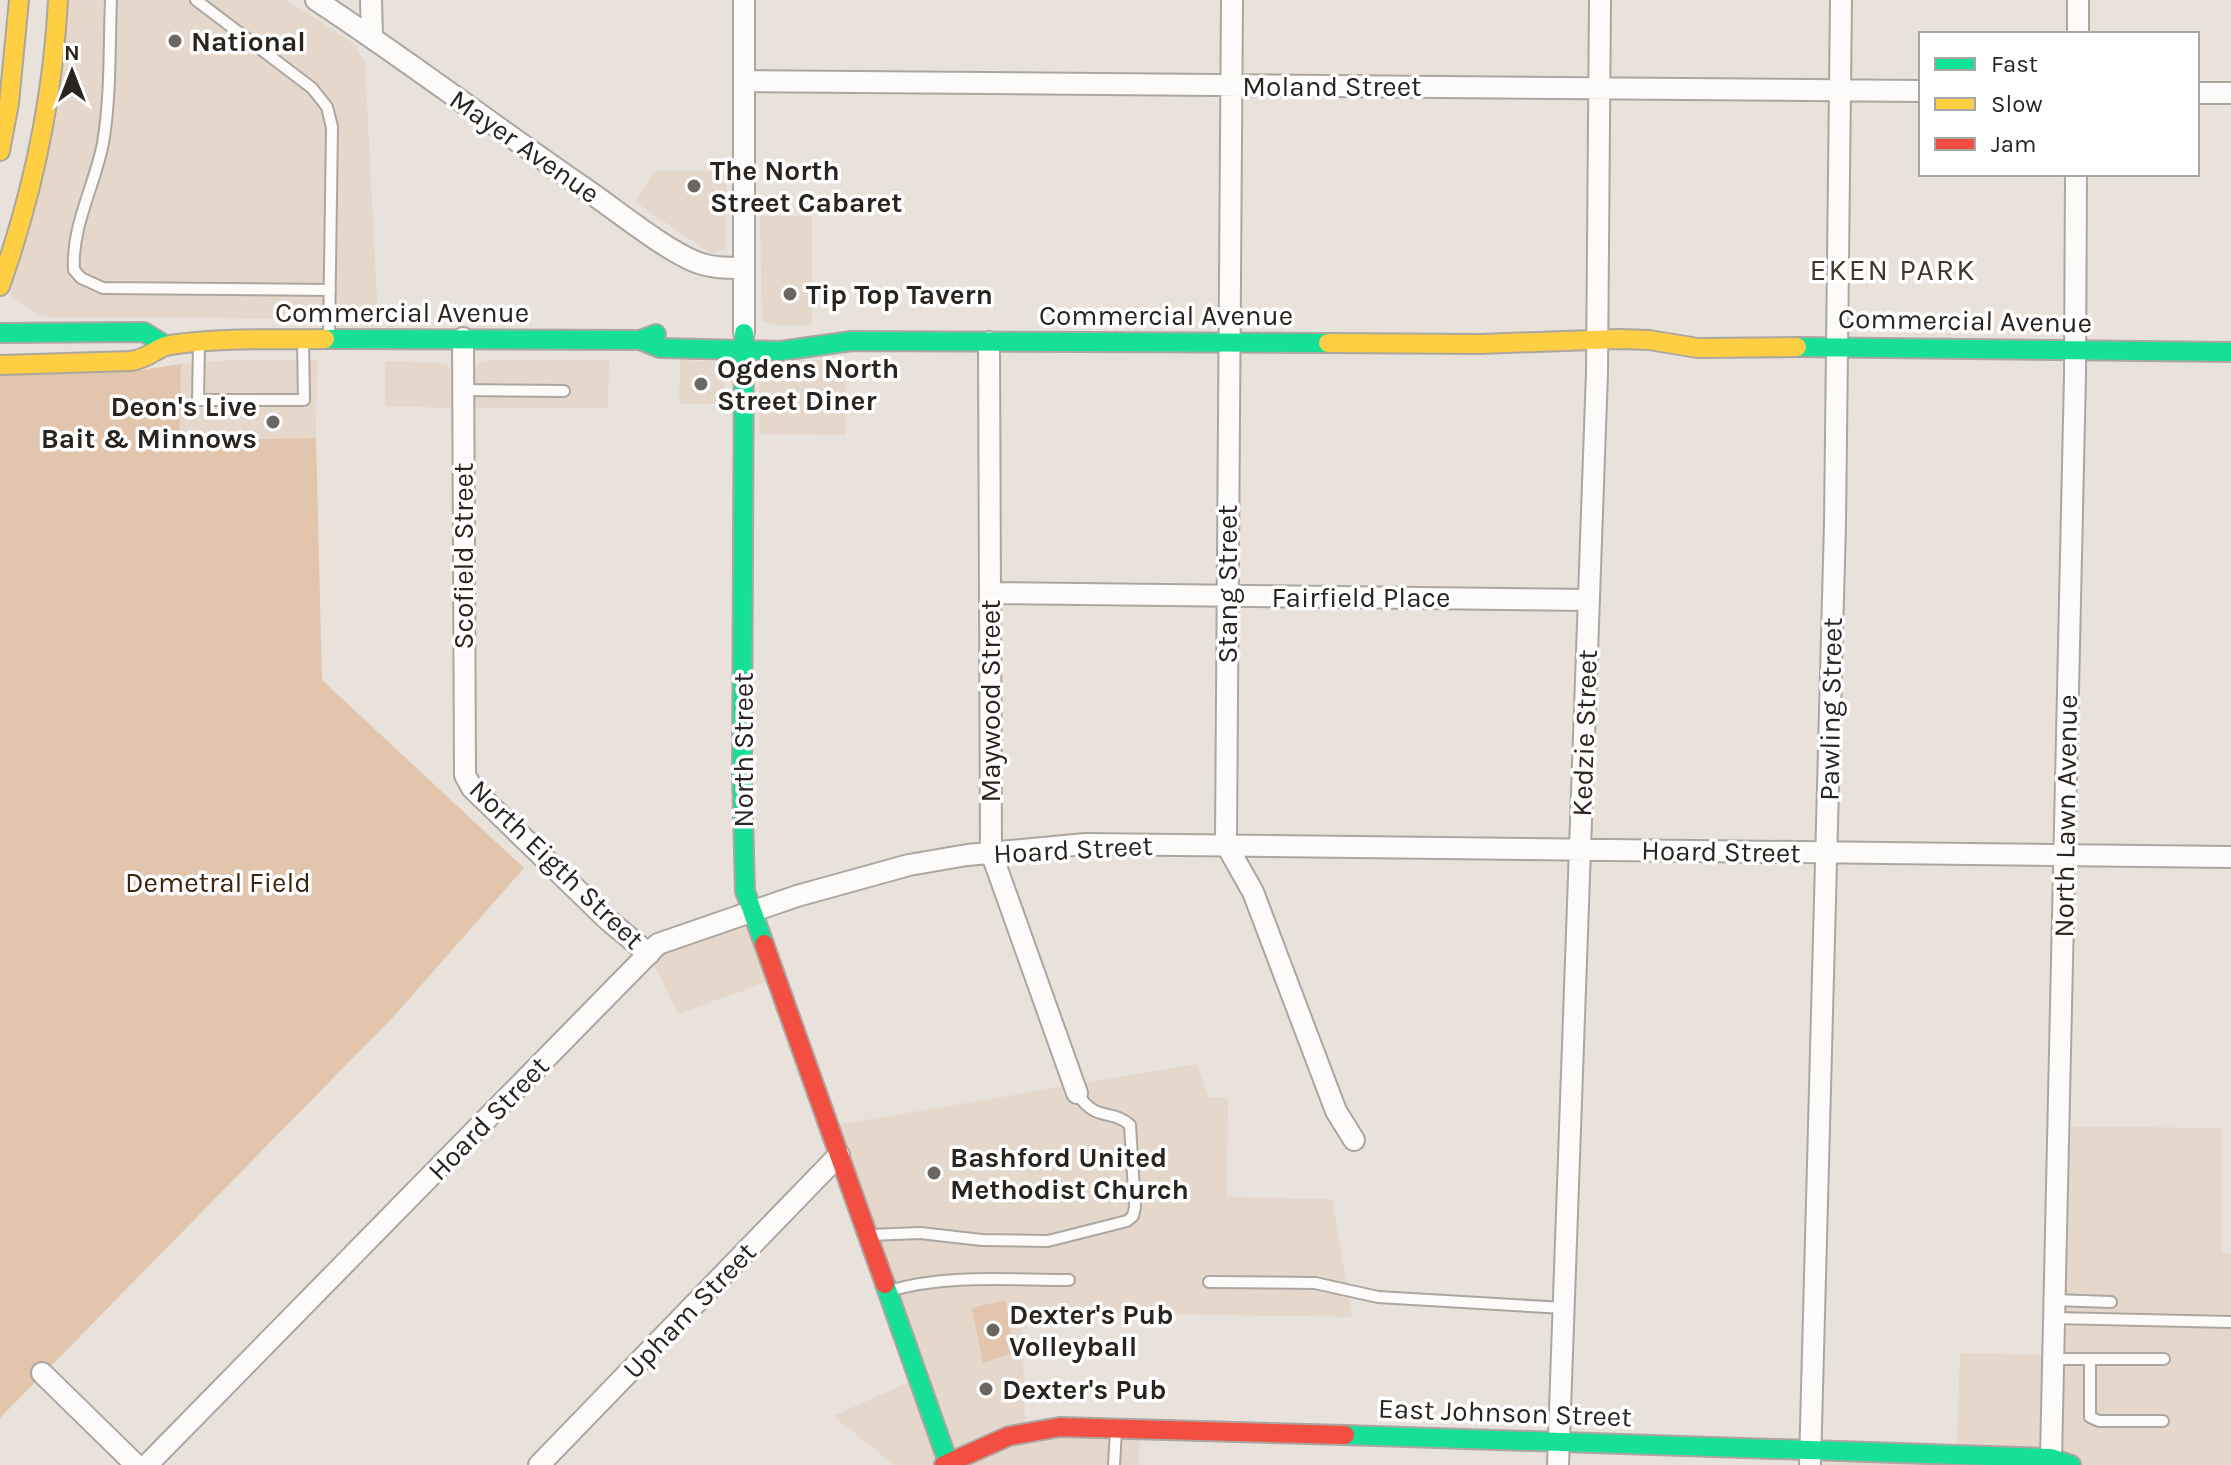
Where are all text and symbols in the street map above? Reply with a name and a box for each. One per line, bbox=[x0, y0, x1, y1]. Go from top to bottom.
place label: National bbox=[191, 25, 306, 58]
north arrow bbox=[32, 32, 112, 112]
marker: National bbox=[166, 32, 184, 50]
legend bbox=[1919, 32, 2199, 176]
text: N bbox=[64, 40, 80, 66]
text: Fast bbox=[1991, 50, 2038, 78]
street label: Moland Street bbox=[1242, 70, 1422, 103]
street label: Mayer Avenue bbox=[443, 83, 606, 210]
text: Slow bbox=[1991, 90, 2043, 118]
text: Jam bbox=[1991, 130, 2036, 158]
place label: The North Street Cabaret bbox=[710, 154, 902, 219]
marker: The North Street Cabaret bbox=[685, 177, 703, 195]
district label: EKEN PARK bbox=[1810, 252, 1976, 288]
place label: Tip Top Tavern bbox=[806, 278, 993, 311]
marker: Tip Top Tavern bbox=[781, 285, 799, 303]
street label: Commercial Avenue bbox=[275, 296, 529, 329]
street label: Commercial Avenue bbox=[1039, 299, 1293, 332]
street label: Commercial Avenue bbox=[1838, 302, 2092, 339]
place label: Ogdens North Street Diner bbox=[717, 352, 899, 417]
marker: Ogdens North Street Diner bbox=[692, 375, 710, 393]
place label: Deon's Live Bait & Minnows bbox=[41, 390, 257, 455]
marker: Deon's Live Bait & Minnows bbox=[264, 413, 282, 431]
street label: Scofield Street bbox=[447, 463, 480, 649]
street label: Stang Street bbox=[1211, 504, 1244, 664]
street label: Fairfield Place bbox=[1272, 581, 1450, 614]
street label: Maywood Street bbox=[974, 599, 1007, 803]
street label: Pawling Street bbox=[1812, 617, 1849, 801]
street label: Kedzie Street bbox=[1565, 649, 1604, 817]
street label: North Street bbox=[727, 672, 760, 828]
street label: North Lawn Avenue bbox=[2047, 694, 2084, 938]
street label: North Eigth Street bbox=[463, 773, 651, 956]
street label: Hoard Street bbox=[992, 829, 1154, 870]
street label: Hoard Street bbox=[1641, 834, 1801, 869]
park label: Demetral Field bbox=[125, 866, 311, 899]
street label: Hoard Street bbox=[421, 1049, 556, 1187]
place label: Bashford United Methodist Church bbox=[950, 1141, 1189, 1206]
marker: Bashford United Methodist Church bbox=[925, 1164, 943, 1182]
street label: Upham Street bbox=[616, 1235, 763, 1385]
place label: Dexter's Pub Volleyball bbox=[1009, 1298, 1173, 1363]
marker: Dexter's Pub Volleyball bbox=[984, 1321, 1002, 1339]
place label: Dexter's Pub bbox=[1002, 1373, 1166, 1406]
marker: Dexter's Pub bbox=[977, 1380, 995, 1398]
street label: East Johnson Street bbox=[1378, 1392, 1632, 1433]

